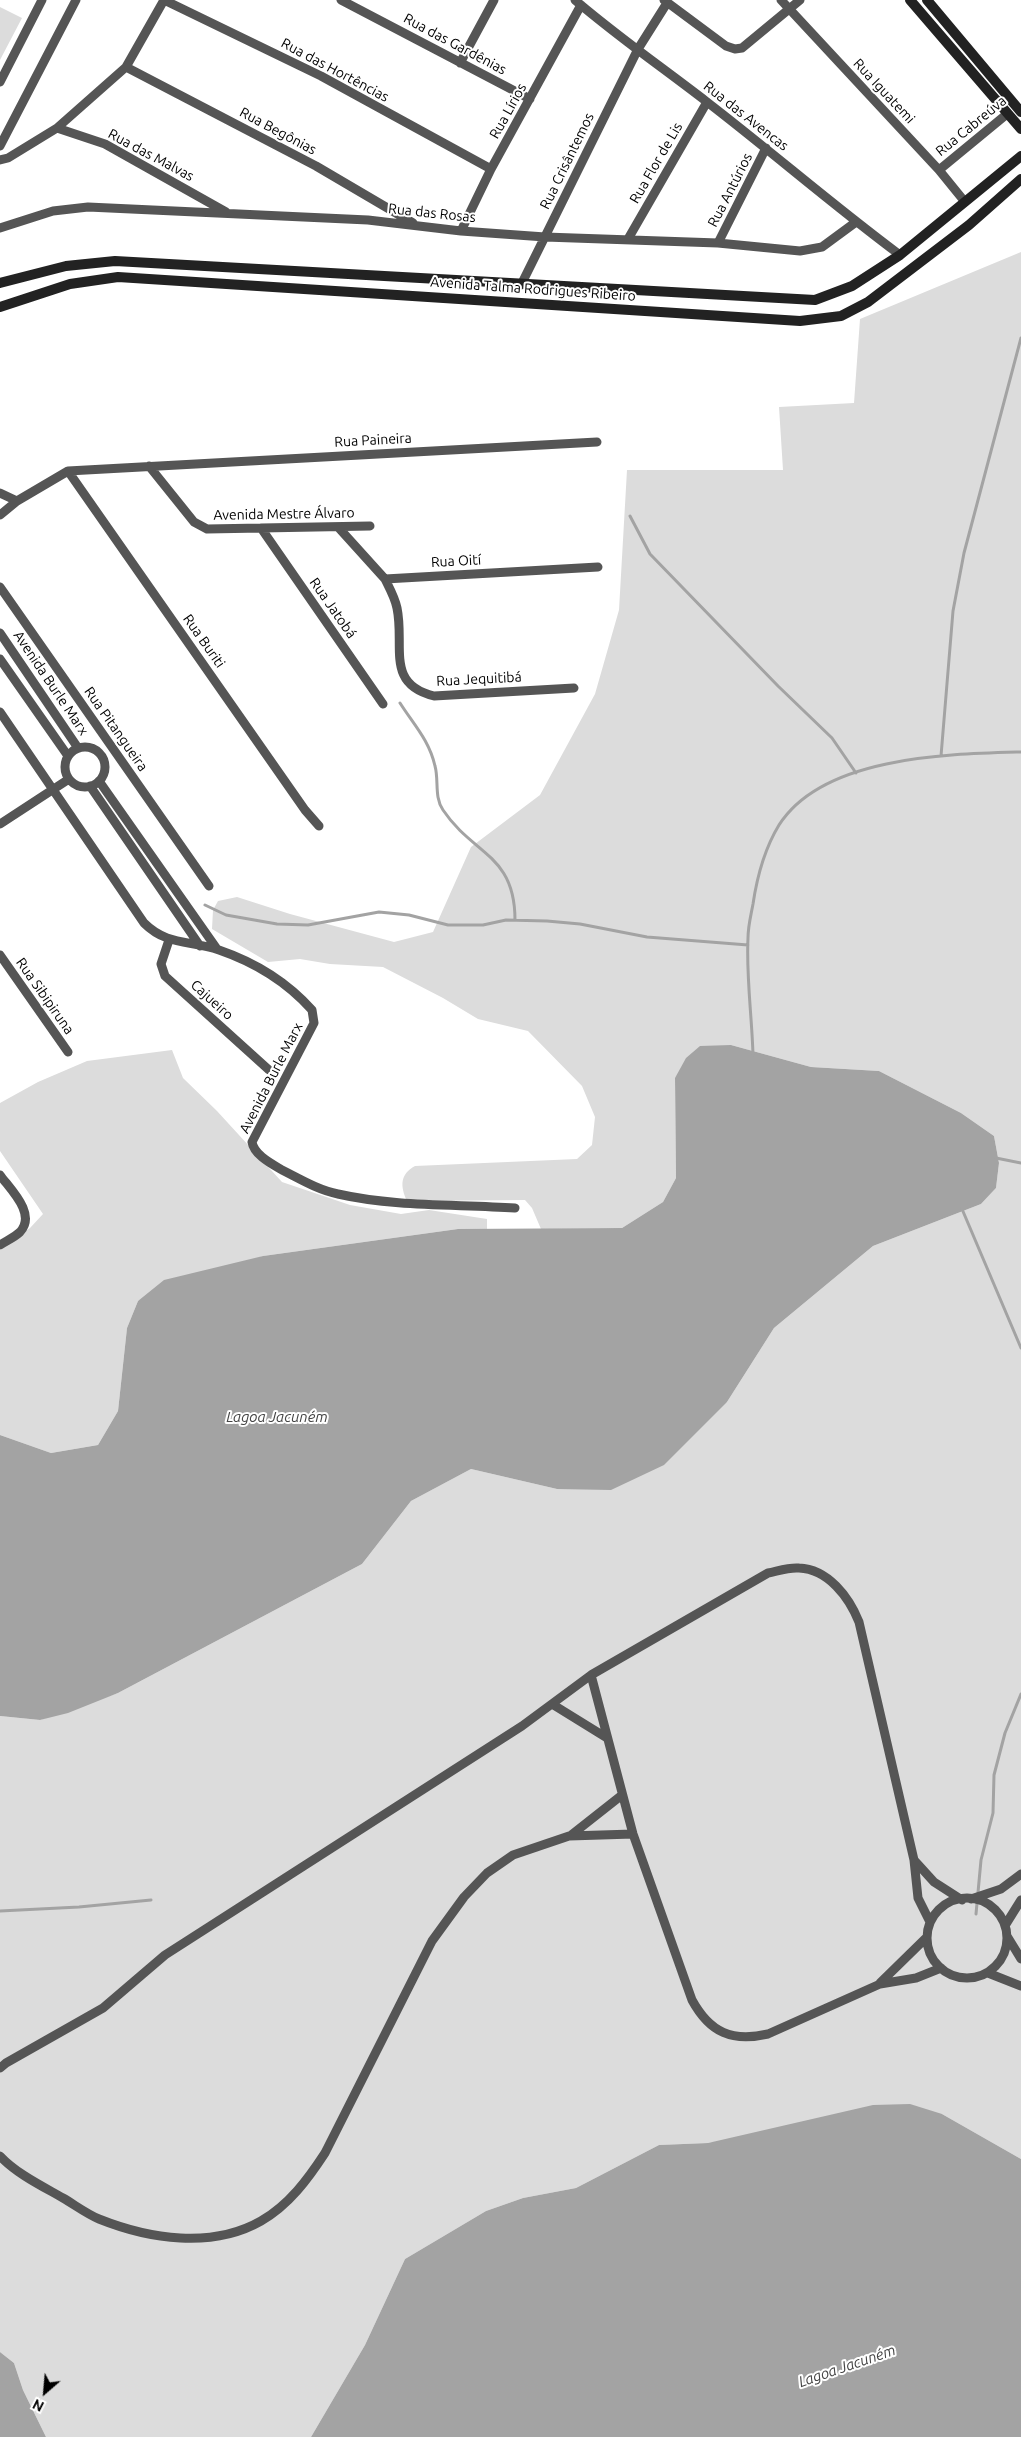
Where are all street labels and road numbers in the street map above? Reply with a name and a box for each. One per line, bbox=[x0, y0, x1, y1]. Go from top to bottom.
street label: Rua das Gardênias bbox=[401, 10, 509, 78]
street label: Rua das Hortências bbox=[278, 35, 392, 105]
street label: Rua Iguatemi bbox=[850, 55, 918, 127]
street label: Rua das Avencas bbox=[700, 78, 792, 154]
street label: Rua Lírios bbox=[486, 80, 530, 142]
street label: Rua Cabreúva bbox=[932, 92, 1010, 160]
street label: Rua Begônias bbox=[237, 104, 319, 158]
street label: Rua Crisântemos bbox=[536, 110, 598, 212]
street label: Rua Flor de Lis bbox=[626, 120, 686, 206]
street label: Rua das Malvas bbox=[105, 125, 197, 185]
street label: Rua Antúrios bbox=[704, 150, 756, 230]
street label: Rua das Rosas bbox=[387, 200, 477, 226]
street label: Avenida Talma Rodrigues Ribeiro bbox=[430, 273, 636, 305]
street label: Rua Paineira bbox=[334, 430, 412, 450]
street label: Avenida Mestre Álvaro bbox=[213, 504, 355, 524]
street label: Rua Oití bbox=[430, 551, 482, 571]
street label: Rua Jatobá bbox=[306, 574, 360, 642]
street label: Rua Buriti bbox=[179, 611, 229, 671]
street label: Avenida Burle Marx bbox=[10, 628, 92, 738]
street label: Rua Jequitibá bbox=[436, 668, 522, 690]
street label: Rua Pitangueira bbox=[81, 684, 151, 774]
street label: Rua Sibipiruna bbox=[12, 955, 78, 1037]
street label: Cajueiro bbox=[187, 976, 237, 1024]
street label: Avenida Burle Marx bbox=[236, 1020, 306, 1136]

